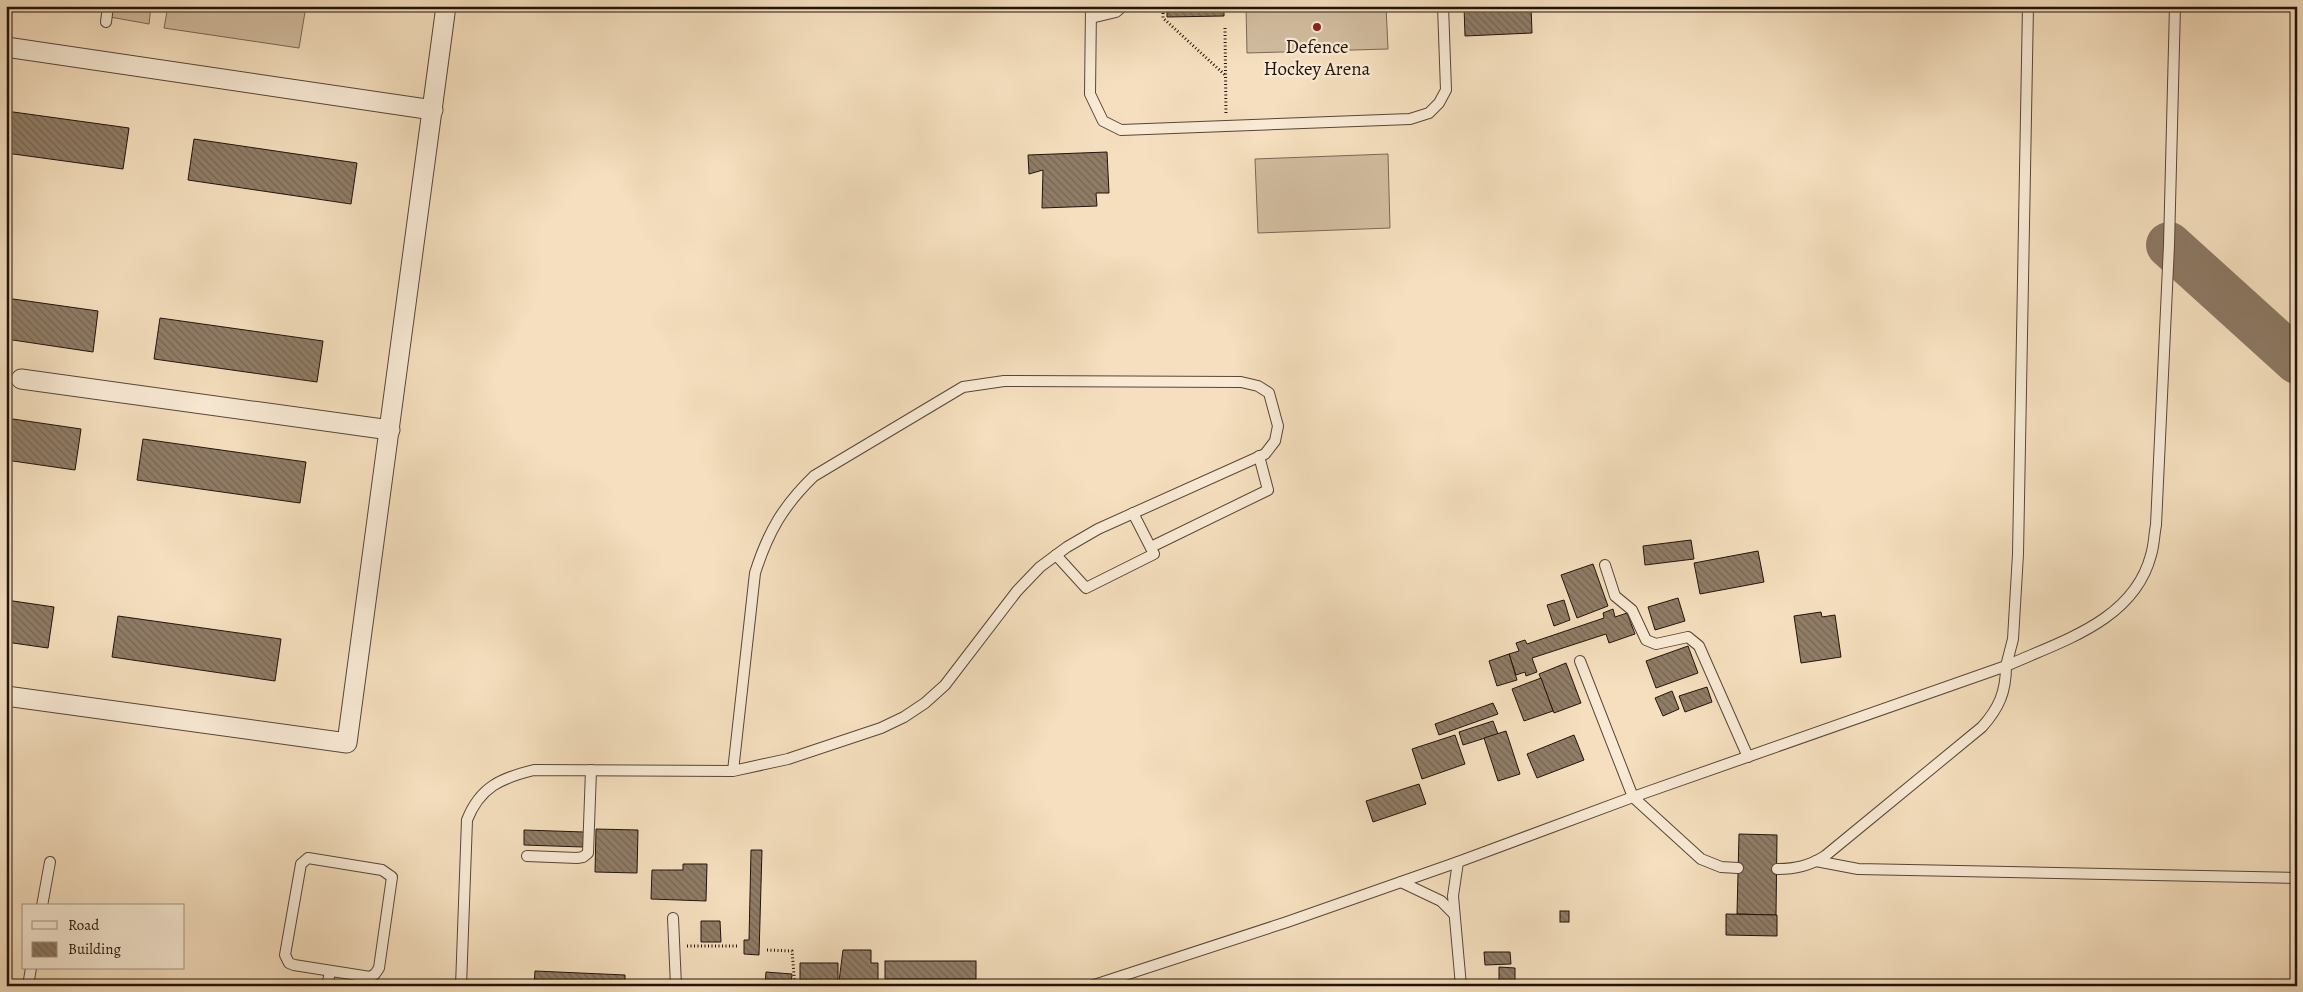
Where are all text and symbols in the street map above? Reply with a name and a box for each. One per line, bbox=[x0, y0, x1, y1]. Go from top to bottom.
marker: Defence Hockey Arena bbox=[1311, 21, 1323, 33]
place label: Defence Hockey Arena bbox=[1264, 34, 1371, 82]
legend bbox=[22, 904, 185, 970]
text: Road bbox=[68, 915, 100, 935]
text: Building bbox=[68, 939, 121, 959]

